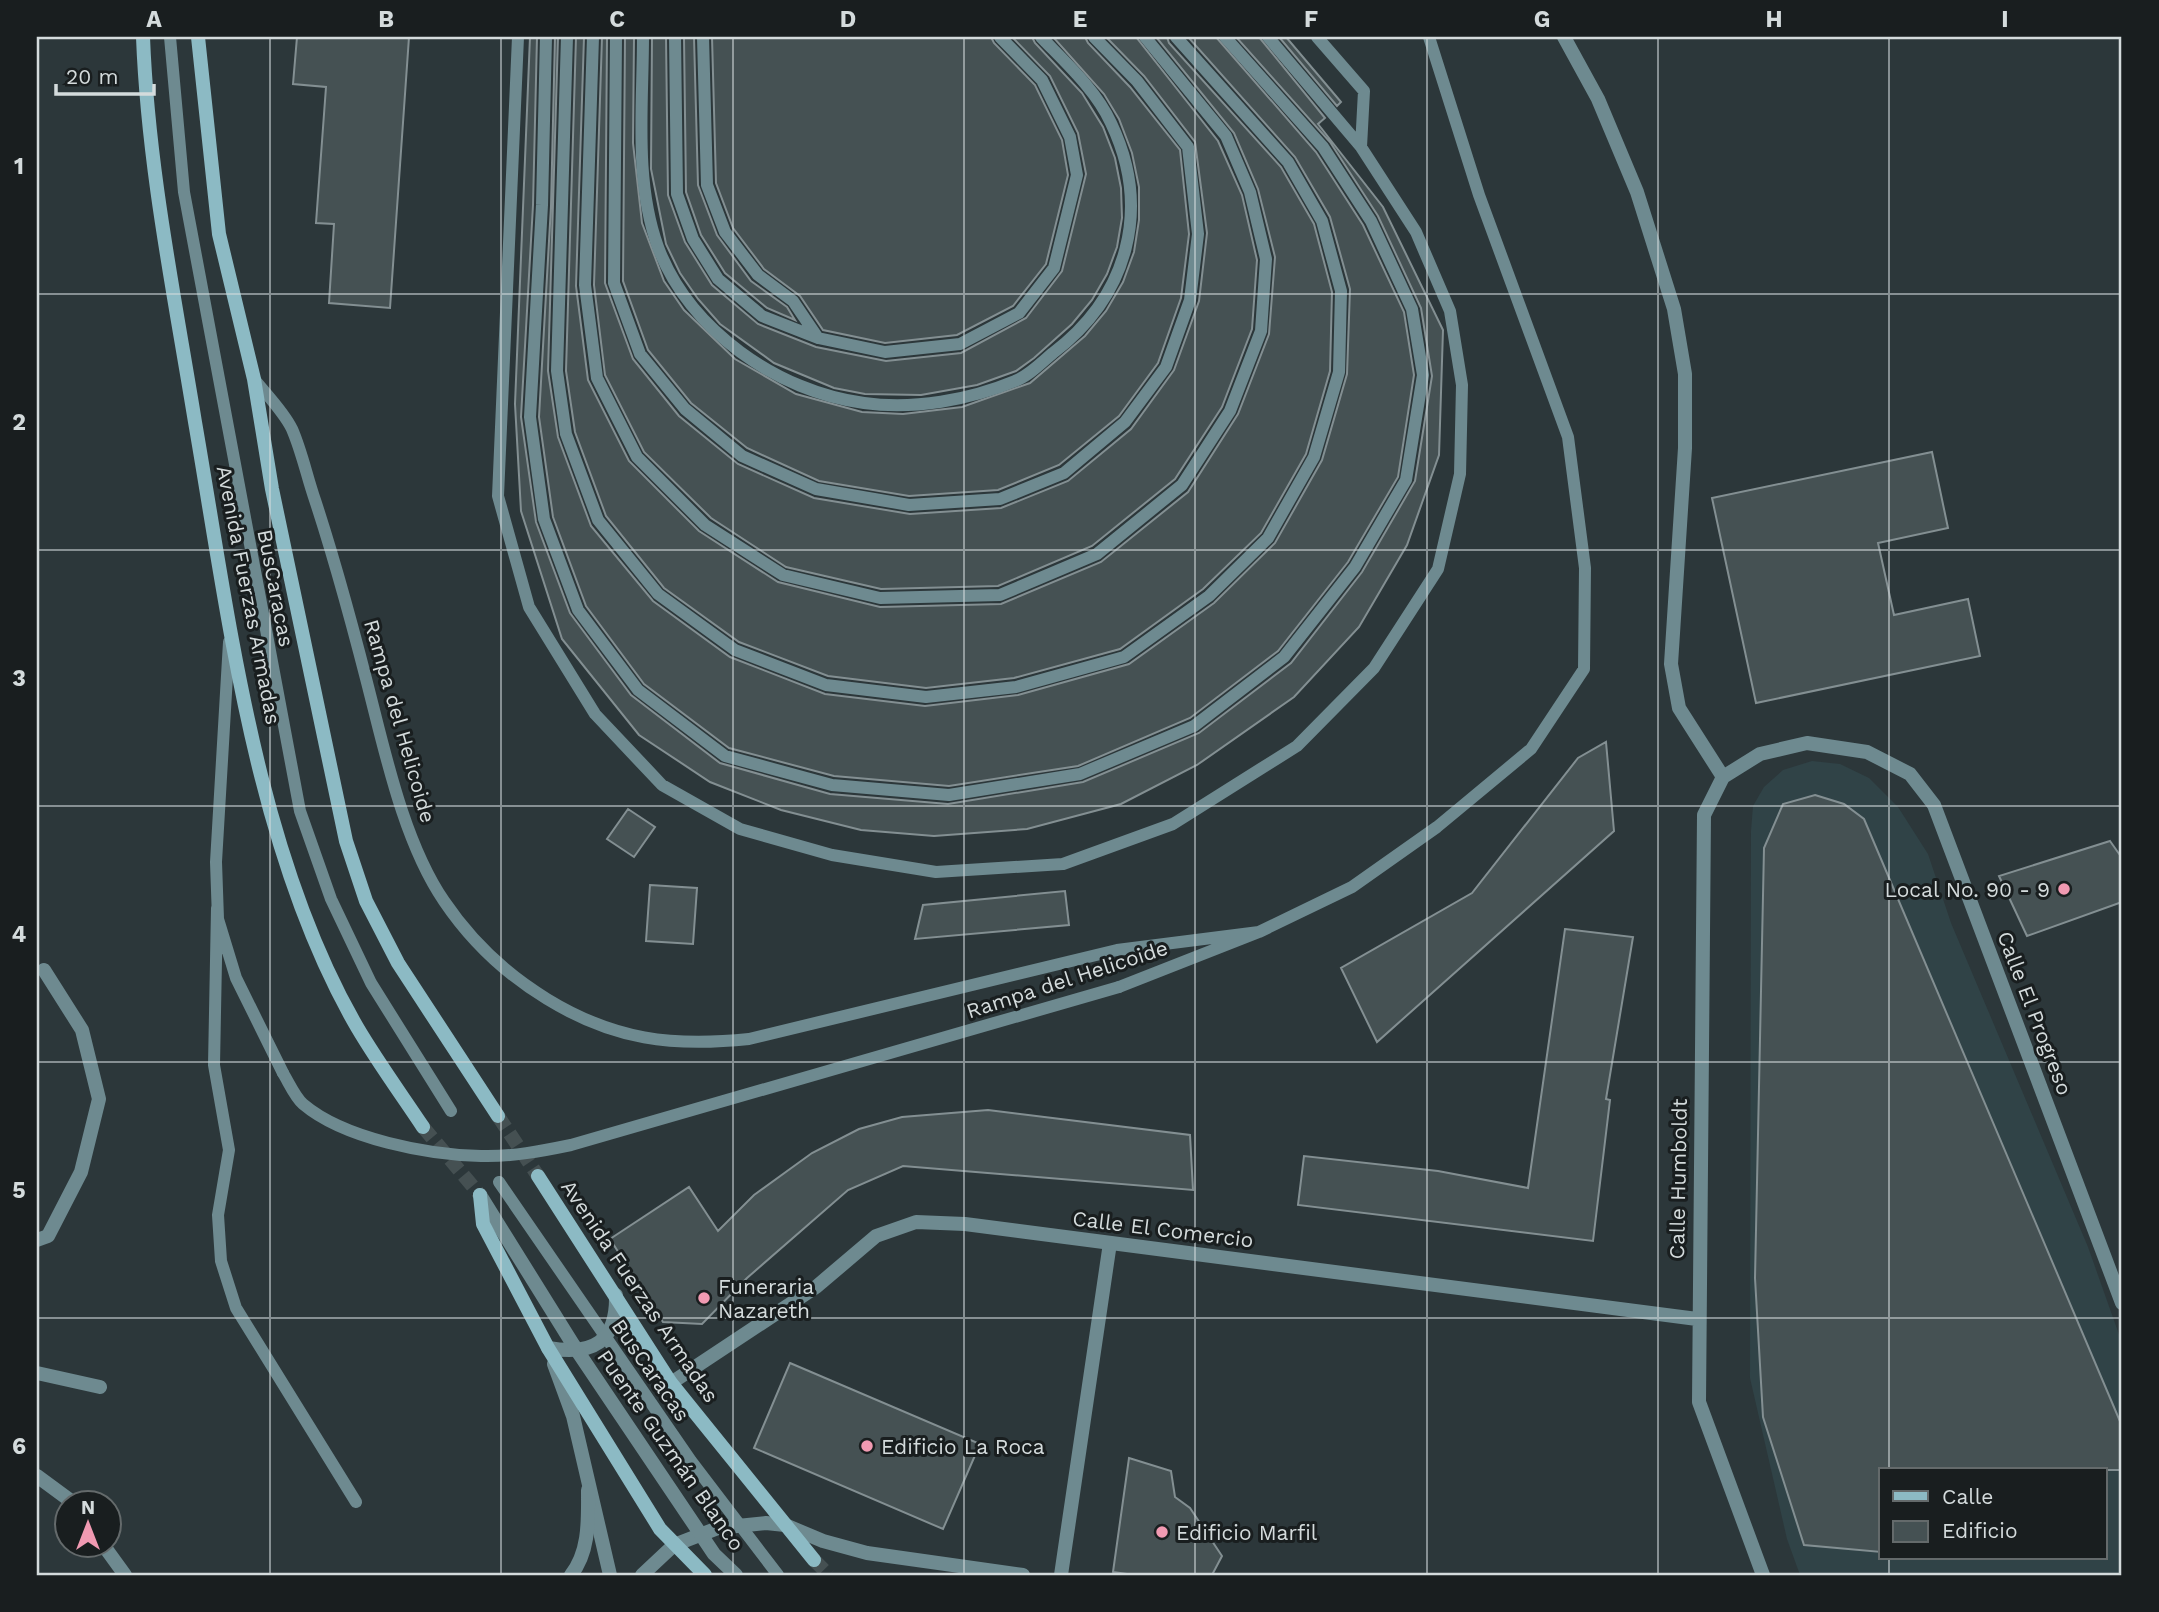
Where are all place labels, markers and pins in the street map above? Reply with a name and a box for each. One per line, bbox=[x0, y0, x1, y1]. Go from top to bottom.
place label: Local No. 90 - 9 bbox=[1884, 877, 2050, 902]
marker: Local No. 90 - 9 bbox=[2056, 881, 2072, 897]
place label: Funeraria Nazareth bbox=[718, 1274, 814, 1323]
marker: Funeraria Nazareth bbox=[696, 1290, 712, 1306]
place label: Edificio La Roca bbox=[881, 1434, 1045, 1459]
marker: Edificio La Roca bbox=[859, 1438, 875, 1454]
place label: Edificio Marfil bbox=[1176, 1520, 1318, 1545]
marker: Edificio Marfil bbox=[1154, 1524, 1170, 1540]

